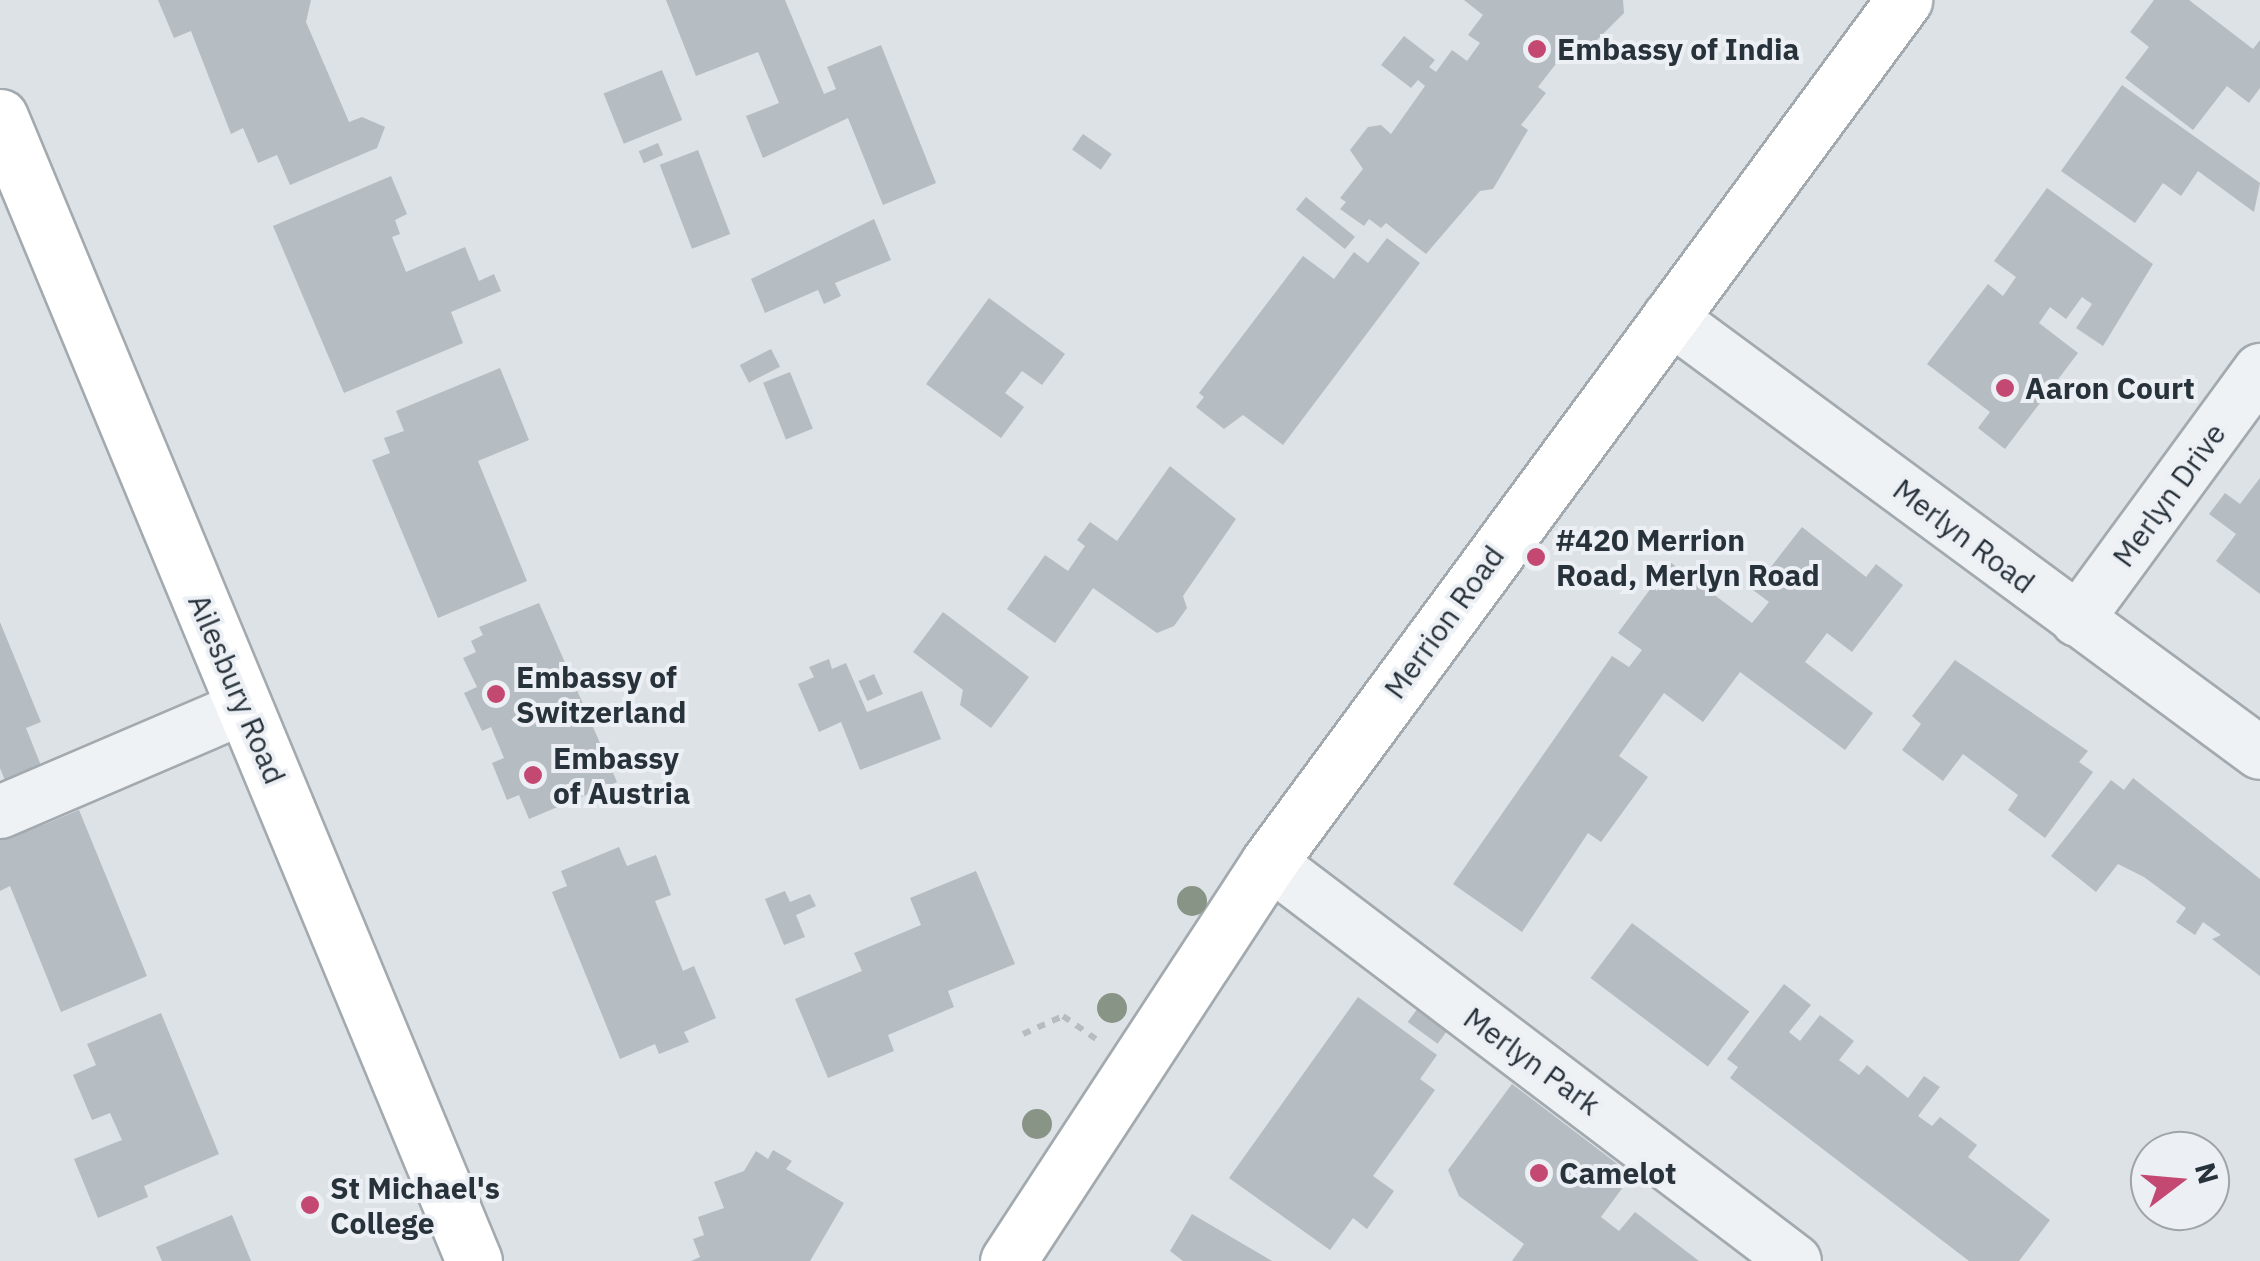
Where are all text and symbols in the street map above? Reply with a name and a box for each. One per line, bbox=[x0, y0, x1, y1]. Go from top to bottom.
place label: Embassy of India bbox=[1557, 31, 1800, 67]
marker: Embassy of India bbox=[1526, 38, 1548, 60]
place label: Aaron Court bbox=[2025, 370, 2195, 406]
marker: Aaron Court bbox=[1994, 377, 2016, 399]
street label: Merlyn Drive bbox=[2105, 416, 2233, 574]
street label: Merlyn Road bbox=[1886, 471, 2042, 601]
place label: #420 Merrion Road, Merlyn Road bbox=[1556, 522, 1820, 592]
street label: Merrion Road bbox=[1376, 539, 1512, 705]
marker: #420 Merrion Road, Merlyn Road bbox=[1525, 546, 1547, 568]
street label: Ailesbury Road bbox=[181, 589, 293, 789]
place label: Embassy of Switzerland bbox=[516, 659, 686, 730]
marker: Embassy of Switzerland bbox=[485, 683, 507, 705]
place label: Embassy of Austria bbox=[553, 740, 690, 810]
marker: Embassy of Austria bbox=[522, 764, 544, 786]
street label: Merlyn Park bbox=[1457, 1000, 1607, 1122]
north arrow bbox=[2130, 1131, 2230, 1231]
place label: Camelot bbox=[1559, 1155, 1677, 1191]
text: N bbox=[2187, 1158, 2228, 1188]
marker: Camelot bbox=[1528, 1162, 1550, 1184]
place label: St Michael's College bbox=[330, 1170, 500, 1240]
marker: St Michael's College bbox=[299, 1194, 321, 1216]

